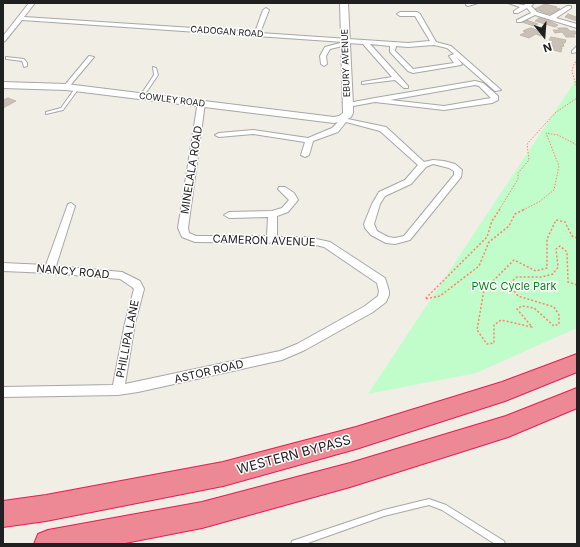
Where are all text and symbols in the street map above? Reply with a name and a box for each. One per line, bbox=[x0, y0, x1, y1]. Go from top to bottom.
north arrow bbox=[524, 16, 564, 56]
street label: CADOGAN ROAD bbox=[190, 24, 264, 40]
street label: EBURY AVENUE bbox=[339, 29, 353, 97]
text: N bbox=[541, 40, 554, 55]
street label: COWLEY ROAD bbox=[138, 91, 206, 109]
street label: MINELALA ROAD bbox=[179, 125, 205, 215]
street label: CAMERON AVENUE bbox=[212, 233, 316, 249]
street label: NANCY ROAD bbox=[36, 262, 110, 282]
park label: PWC Cycle Park bbox=[471, 280, 557, 294]
street label: PHILLIPA LANE bbox=[114, 299, 142, 379]
street label: ASTOR ROAD bbox=[173, 358, 245, 386]
street label: WESTERN BYPASS bbox=[235, 432, 353, 478]

